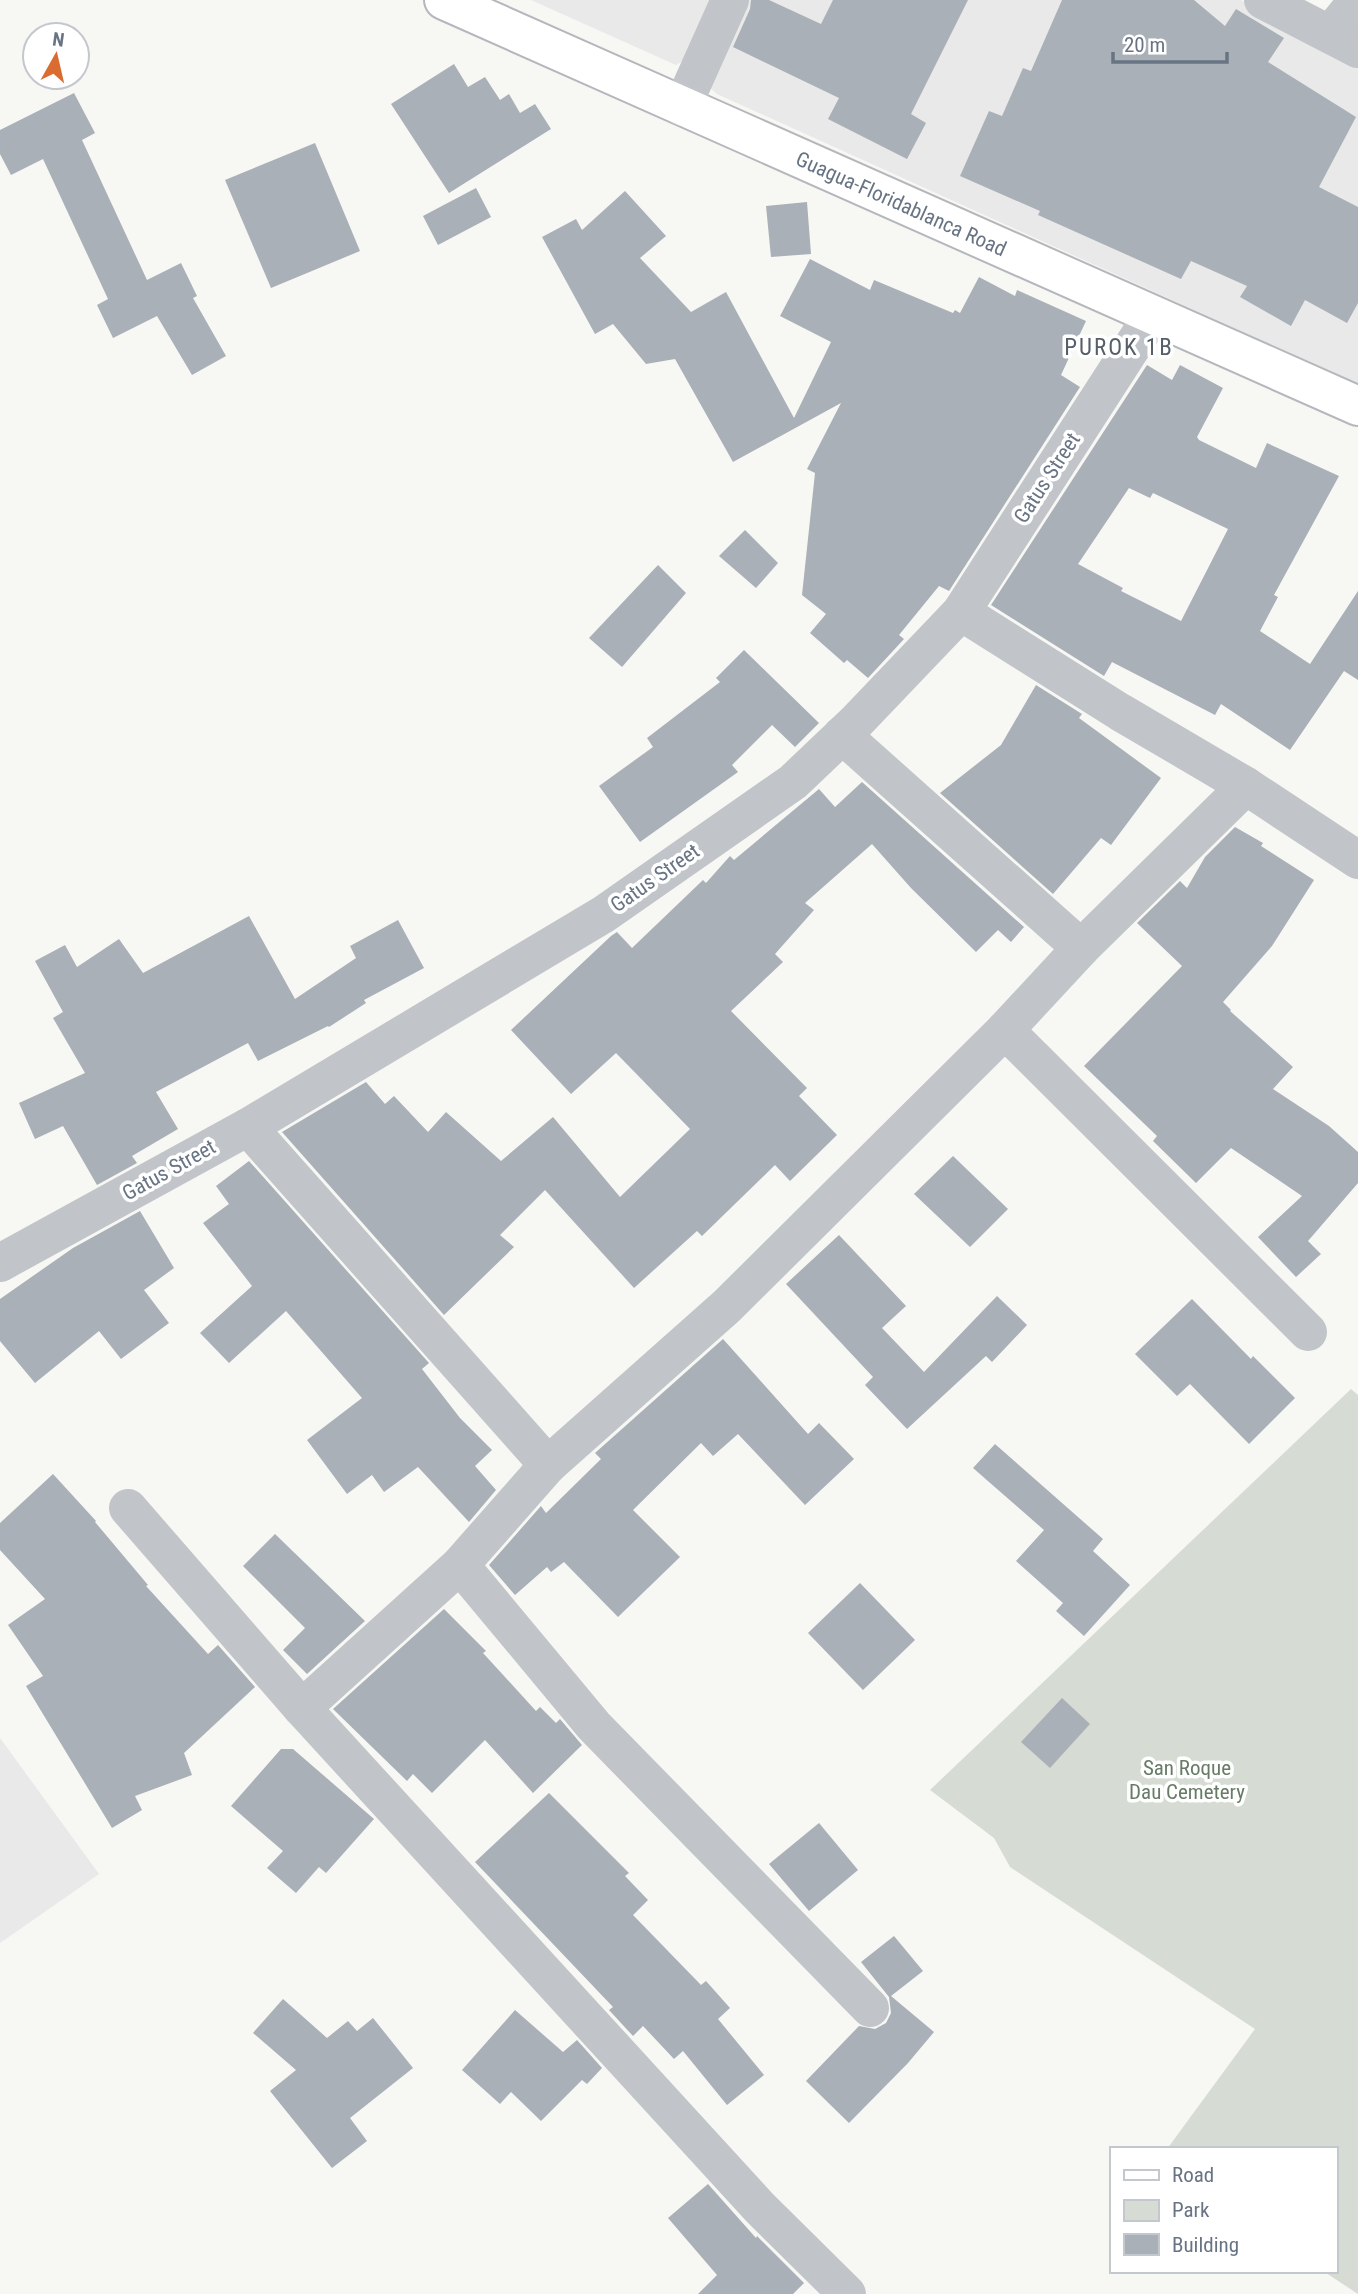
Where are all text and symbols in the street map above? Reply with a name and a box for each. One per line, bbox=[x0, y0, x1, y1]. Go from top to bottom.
north arrow bbox=[21, 21, 91, 91]
scale bar bbox=[1113, 21, 1227, 65]
text: N bbox=[51, 27, 66, 52]
text: 20 m bbox=[1124, 33, 1165, 57]
street label: Guagua-Floridablanca Road bbox=[792, 147, 1010, 261]
district label: PUROK 1B bbox=[1064, 334, 1174, 361]
street label: Gatus Street bbox=[1009, 429, 1085, 527]
street label: Gatus Street bbox=[606, 839, 704, 917]
street label: Gatus Street bbox=[118, 1135, 220, 1205]
park label: San Roque Dau Cemetery bbox=[1129, 1756, 1245, 1804]
legend bbox=[1110, 2147, 1337, 2273]
text: Road bbox=[1172, 2163, 1214, 2187]
text: Park bbox=[1172, 2198, 1210, 2222]
text: Building bbox=[1172, 2233, 1239, 2257]

